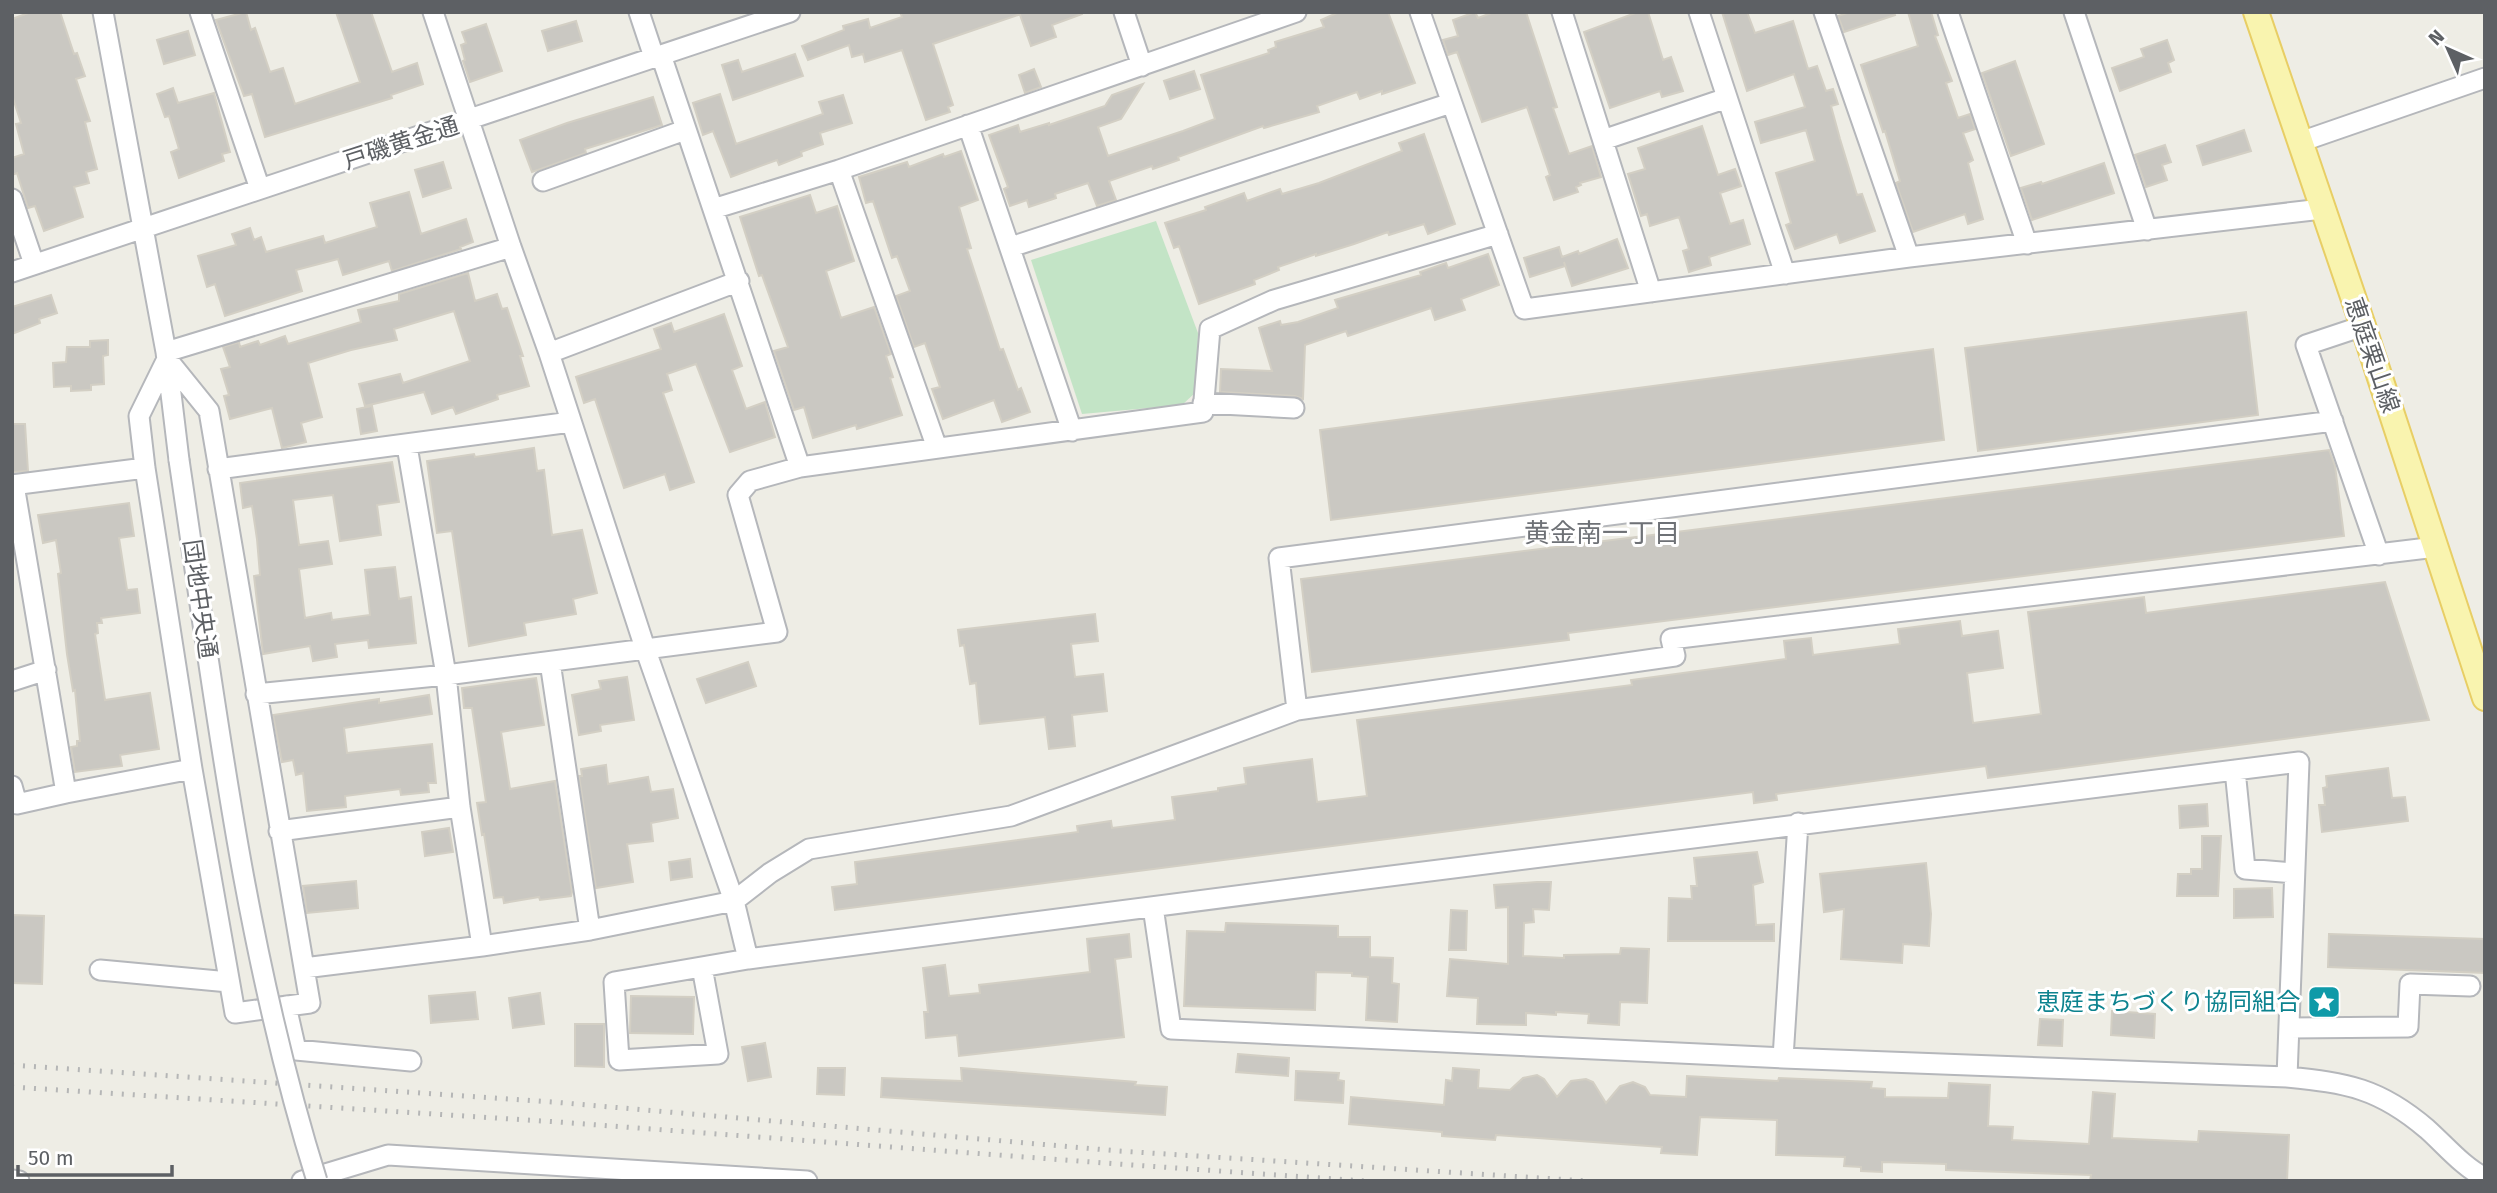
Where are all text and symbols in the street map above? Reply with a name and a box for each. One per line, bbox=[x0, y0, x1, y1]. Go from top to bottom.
north arrow bbox=[2413, 14, 2483, 84]
text: N bbox=[2424, 25, 2449, 50]
street label: 戸磯黄金通 bbox=[340, 111, 462, 175]
street label: 恵庭栗山線 bbox=[2339, 294, 2405, 416]
district label: 黄金南一丁目 bbox=[1524, 518, 1680, 549]
street label: 団地中央通 bbox=[178, 538, 222, 660]
place icon: 恵庭まちづくり協同組合 bbox=[2305, 983, 2343, 1021]
place label: 恵庭まちづくり協同組合 bbox=[2036, 988, 2300, 1016]
scale bar bbox=[18, 1134, 172, 1178]
text: 50 m bbox=[28, 1145, 74, 1171]

